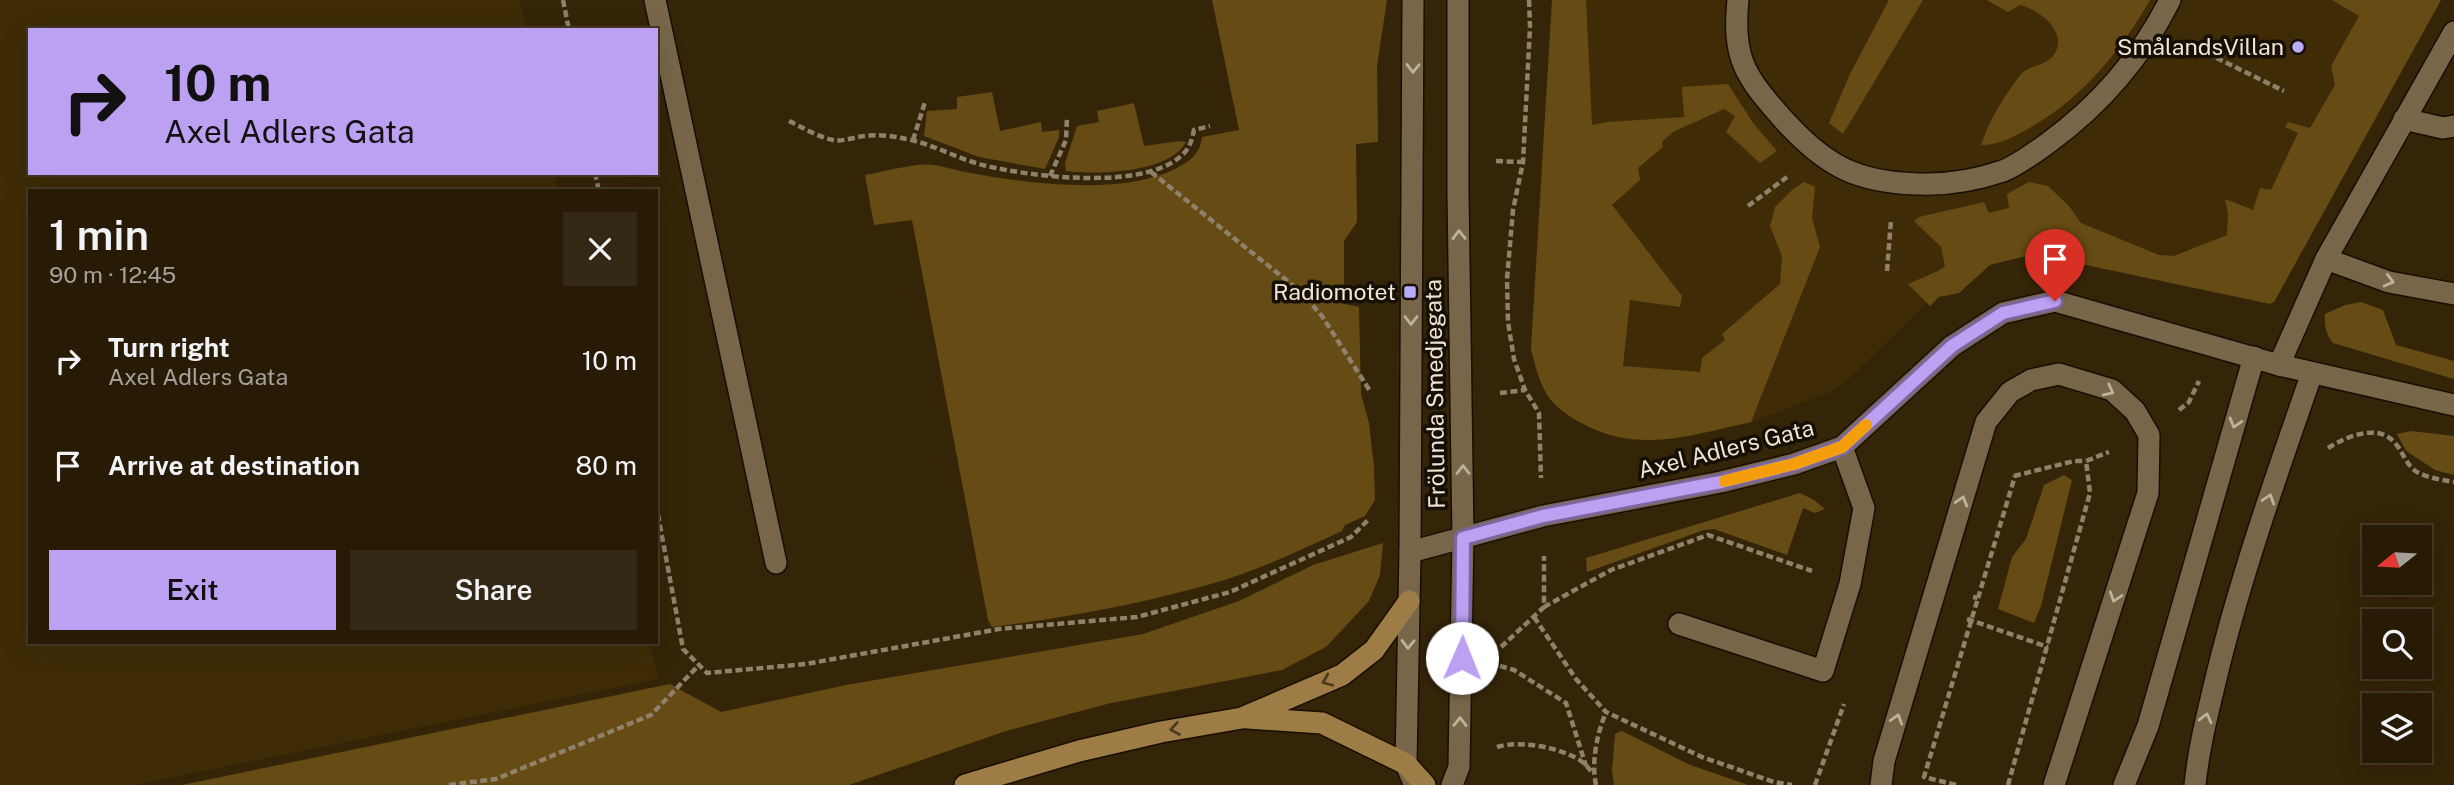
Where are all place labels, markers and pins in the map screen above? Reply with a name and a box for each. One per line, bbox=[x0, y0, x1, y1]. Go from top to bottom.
place label: SmålandsVillan bbox=[2117, 33, 2284, 60]
marker: SmålandsVillan bbox=[2290, 39, 2306, 55]
pin bbox=[2025, 229, 2085, 301]
place label: Radiomotet bbox=[1273, 278, 1396, 305]
marker: Radiomotet bbox=[1402, 284, 1418, 300]

